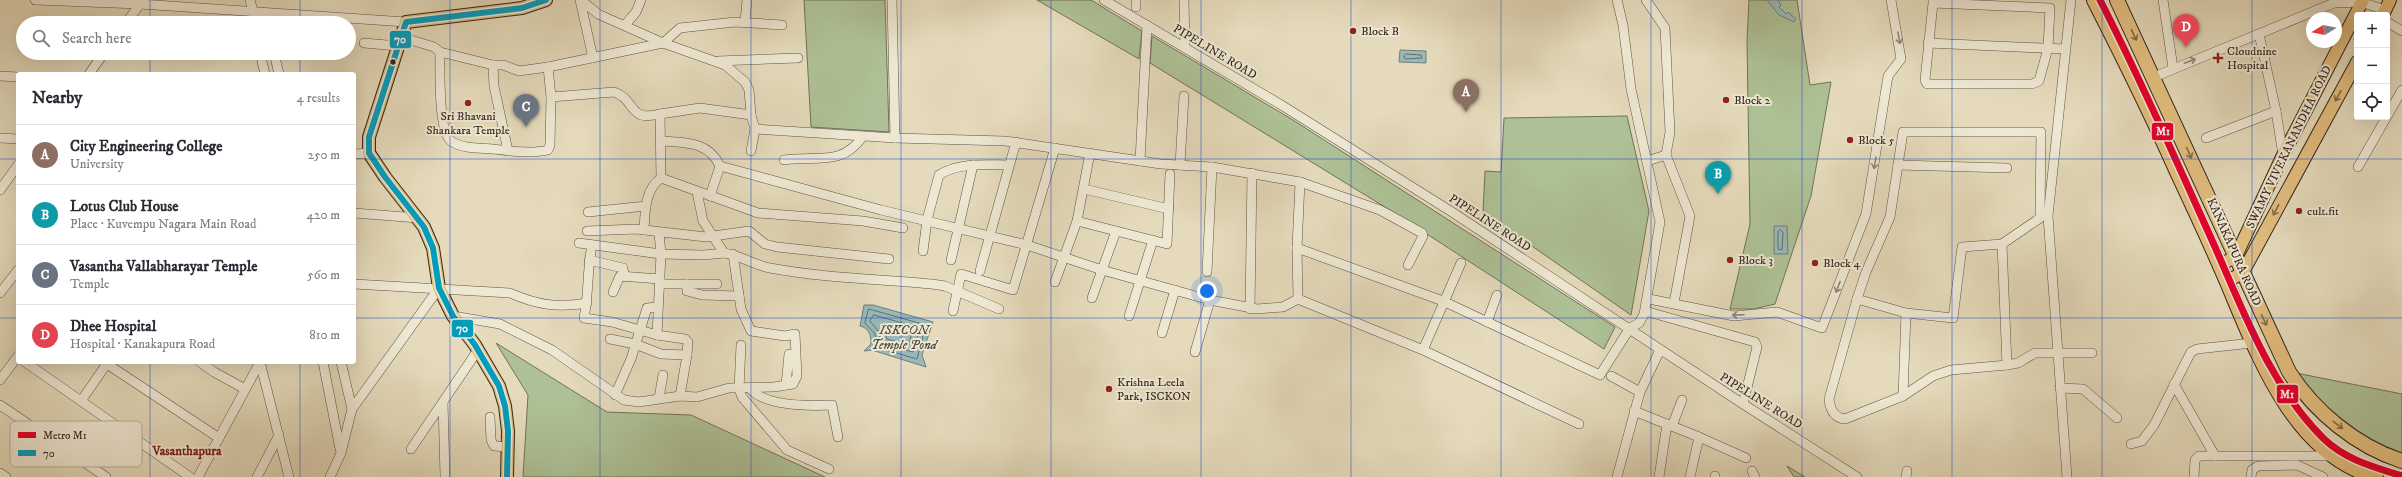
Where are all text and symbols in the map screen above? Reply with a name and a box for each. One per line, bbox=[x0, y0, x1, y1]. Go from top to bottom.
north arrow bbox=[2306, 12, 2342, 48]
map controls bbox=[2354, 12, 2390, 120]
button: + bbox=[2354, 12, 2390, 48]
pin: D bbox=[2173, 14, 2199, 47]
search box bbox=[16, 16, 356, 60]
street label: PIPELINE ROAD bbox=[1171, 21, 1260, 83]
place label: Block B bbox=[1361, 24, 1399, 39]
marker: Block B bbox=[1348, 26, 1358, 36]
icon: search bbox=[30, 27, 52, 49]
text: Search here bbox=[62, 29, 131, 48]
one-way arrow bbox=[2131, 29, 2138, 41]
line badge: 70 bbox=[389, 30, 412, 49]
one-way arrow bbox=[1895, 31, 1903, 44]
text: 70 bbox=[394, 33, 406, 47]
place label: Cloudnine Hospital bbox=[2227, 44, 2277, 73]
button: − bbox=[2354, 48, 2390, 84]
marker: Cloudnine Hospital bbox=[2212, 52, 2224, 64]
unlabelled marker bbox=[388, 57, 398, 67]
one-way arrow bbox=[2183, 57, 2195, 65]
street label: SWAMY VIVEKANANDHA ROAD bbox=[2243, 63, 2335, 231]
pin: A bbox=[1453, 79, 1479, 112]
button: locate bbox=[2354, 84, 2390, 120]
text: Nearby bbox=[32, 87, 82, 109]
text: 4 results bbox=[297, 90, 340, 106]
one-way arrow bbox=[2334, 90, 2341, 102]
place label: Block 2 bbox=[1734, 93, 1771, 108]
pin: C bbox=[513, 94, 539, 127]
marker: Block 2 bbox=[1721, 95, 1731, 105]
marker: Sri Bhavani Shankara Temple bbox=[463, 98, 473, 108]
place label: Sri Bhavani Shankara Temple bbox=[426, 109, 510, 138]
line badge: M1 bbox=[2151, 122, 2174, 141]
text: M1 bbox=[2156, 125, 2170, 139]
place label: Block 5 bbox=[1858, 133, 1895, 148]
marker: Block 5 bbox=[1845, 135, 1855, 145]
text: City Engineering College bbox=[70, 137, 222, 156]
text: A bbox=[41, 147, 49, 163]
text: 250 m bbox=[308, 147, 340, 163]
one-way arrow bbox=[2186, 147, 2193, 159]
text: University bbox=[70, 156, 124, 172]
one-way arrow bbox=[1871, 156, 1879, 169]
pin: B bbox=[1705, 161, 1731, 194]
street label: PIPELINE ROAD bbox=[1446, 191, 1534, 255]
street label: KANAKAPURA ROAD bbox=[2203, 196, 2265, 308]
text: Lotus Club House bbox=[70, 197, 178, 216]
one-way arrow bbox=[2271, 204, 2279, 216]
place label: cult.fit bbox=[2307, 204, 2339, 219]
marker: cult.fit bbox=[2294, 206, 2304, 216]
text: B bbox=[41, 207, 49, 223]
text: 420 m bbox=[307, 207, 340, 223]
text: Place · Kuvempu Nagara Main Road bbox=[70, 216, 256, 232]
place label: Block 3 bbox=[1738, 253, 1773, 268]
marker: Block 3 bbox=[1725, 255, 1735, 265]
place label: Block 4 bbox=[1823, 256, 1862, 271]
text: Vasantha Vallabharayar Temple bbox=[70, 257, 257, 276]
marker: Block 4 bbox=[1810, 258, 1820, 268]
text: C bbox=[41, 267, 49, 283]
text: 560 m bbox=[307, 267, 340, 283]
text: Temple bbox=[70, 276, 109, 292]
one-way arrow bbox=[1834, 280, 1842, 292]
your location bbox=[1197, 281, 1217, 301]
one-way arrow bbox=[1732, 312, 1745, 319]
one-way arrow bbox=[2261, 314, 2268, 326]
text: Dhee Hospital bbox=[70, 317, 156, 336]
line badge: 70 bbox=[451, 319, 474, 338]
text: 70 bbox=[456, 322, 468, 336]
water label: ISKCON Temple Pond bbox=[871, 322, 939, 353]
text: D bbox=[40, 327, 50, 343]
text: 810 m bbox=[309, 327, 340, 343]
text: Hospital · Kanakapura Road bbox=[70, 336, 215, 352]
street label: PIPELINE ROAD bbox=[1717, 370, 1805, 432]
place label: Krishna Leela Park, ISCKON bbox=[1117, 375, 1191, 404]
marker: Krishna Leela Park, ISCKON bbox=[1104, 384, 1114, 394]
line badge: M1 bbox=[2276, 384, 2299, 404]
text: M1 bbox=[2280, 388, 2294, 402]
legend bbox=[10, 421, 142, 467]
one-way arrow bbox=[2332, 421, 2343, 429]
text: Metro M1 bbox=[43, 429, 87, 443]
district label: Vasanthapura bbox=[151, 443, 222, 460]
text: 70 bbox=[43, 447, 55, 461]

